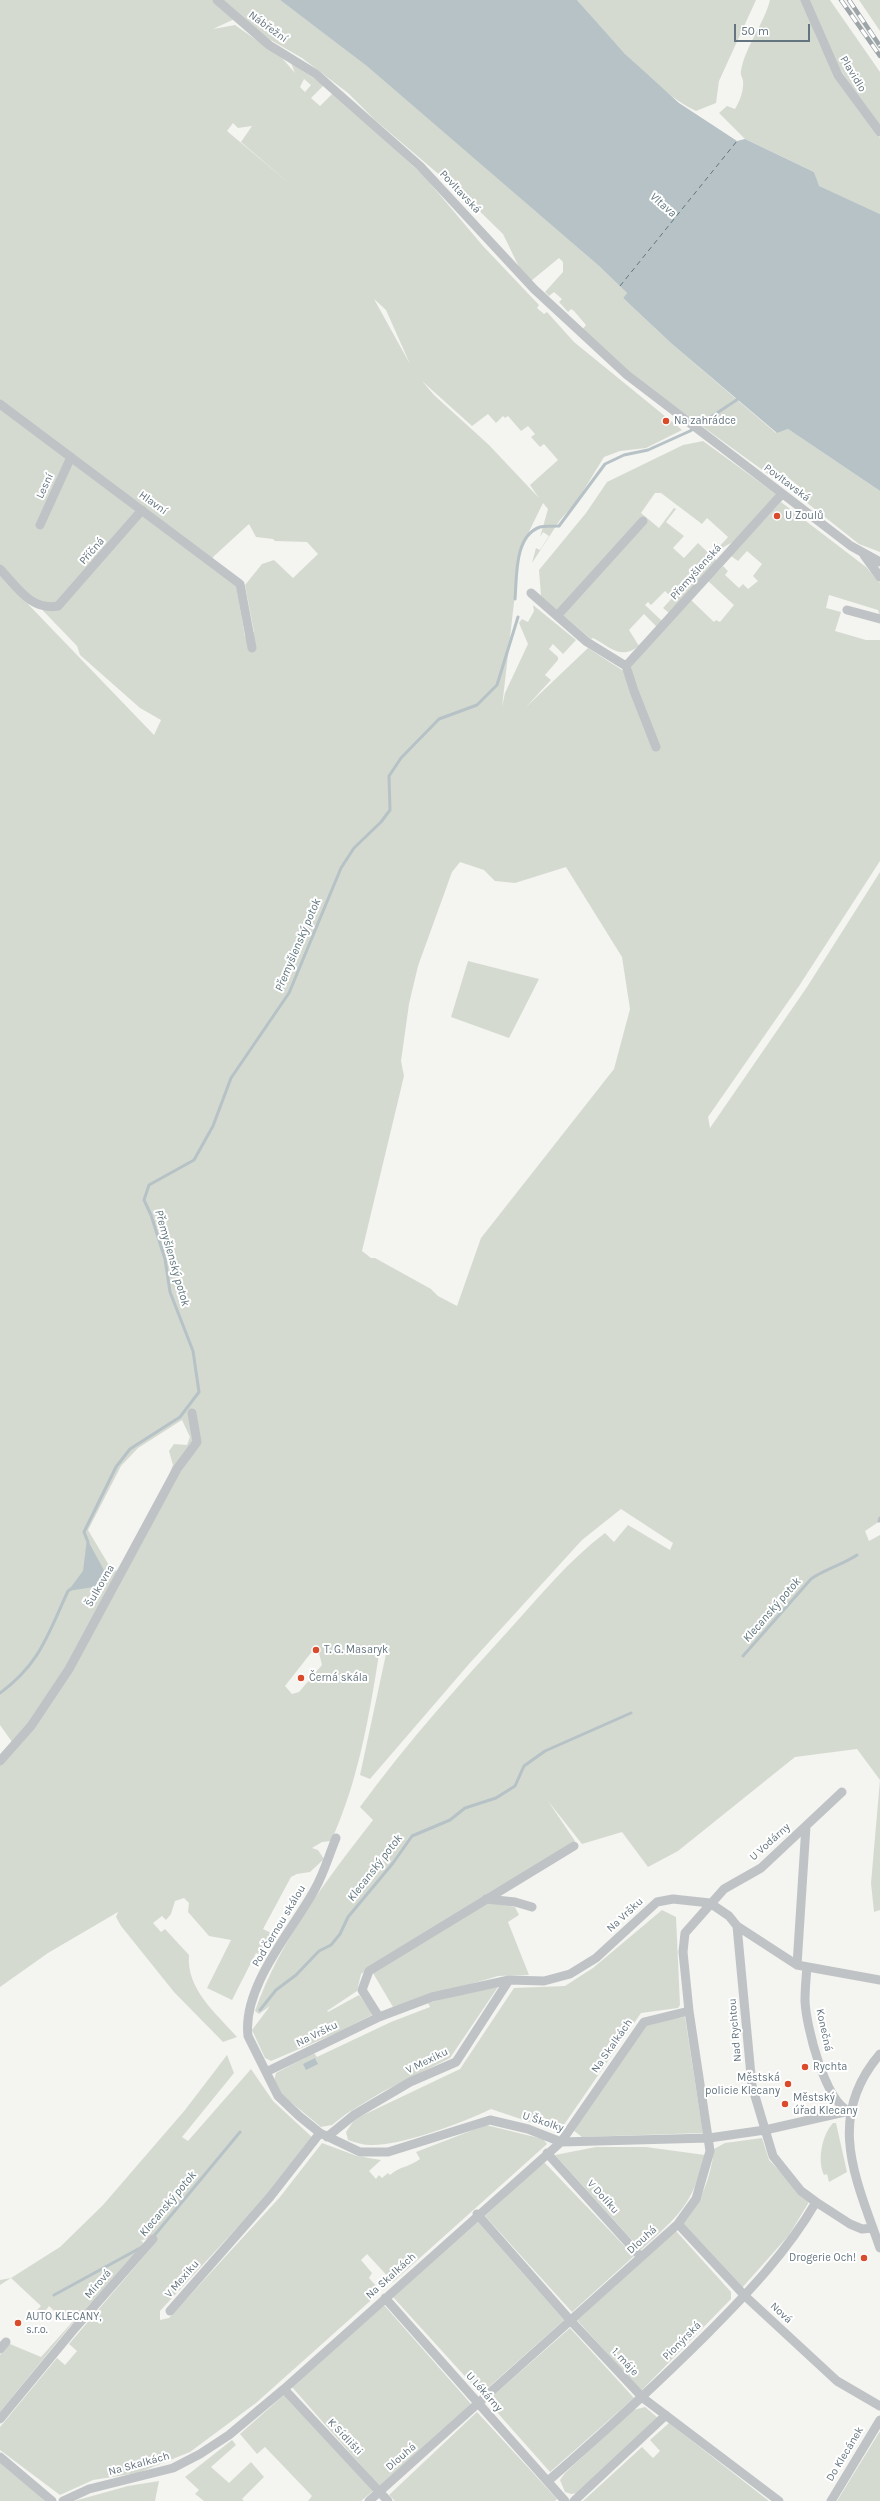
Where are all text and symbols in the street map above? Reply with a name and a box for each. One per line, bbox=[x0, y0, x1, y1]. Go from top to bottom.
street label: Nábřežní bbox=[246, 8, 290, 46]
scale bar bbox=[736, 16, 812, 42]
text: 50 m bbox=[741, 24, 769, 38]
street label: Plavidlo bbox=[837, 54, 869, 94]
street label: Povltavská bbox=[437, 168, 483, 216]
water label: Vltava bbox=[647, 189, 679, 221]
place label: Na zahrádce bbox=[674, 414, 736, 428]
marker: Na zahrádce bbox=[661, 416, 671, 426]
street label: Povltavská bbox=[761, 461, 813, 505]
street label: Lesní bbox=[33, 471, 57, 501]
street label: Hlavní bbox=[136, 488, 170, 518]
place label: U Zoulů bbox=[785, 509, 824, 523]
marker: U Zoulů bbox=[772, 511, 782, 521]
street label: Příčná bbox=[77, 535, 107, 567]
street label: Přemyšlenská bbox=[668, 541, 724, 603]
water label: Přemyšlenský potok bbox=[272, 896, 324, 994]
water label: Přemyšlenský potok bbox=[151, 1208, 193, 1308]
street label: Šulkovna bbox=[83, 1562, 117, 1610]
water label: Klecanský potok bbox=[740, 1575, 804, 1645]
place label: T. G. Masaryk bbox=[324, 1643, 388, 1657]
marker: T. G. Masaryk bbox=[311, 1645, 321, 1655]
place label: Černá skála bbox=[309, 1671, 368, 1685]
marker: Černá skála bbox=[296, 1673, 306, 1683]
street label: U Vodárny bbox=[747, 1820, 793, 1864]
water label: Klecanský potok bbox=[344, 1832, 406, 1904]
street label: Pod Černou skálou bbox=[249, 1883, 309, 1969]
street label: Na Vršku bbox=[604, 1895, 646, 1935]
street label: Nad Rychtou bbox=[726, 1998, 744, 2062]
street label: Konečná bbox=[813, 2007, 835, 2053]
street label: Na Skalkách bbox=[589, 2017, 635, 2075]
street label: Na Vršku bbox=[294, 2018, 340, 2050]
street label: V Mexiku bbox=[404, 2045, 450, 2077]
place label: Rychta bbox=[813, 2060, 847, 2074]
marker: Rychta bbox=[800, 2062, 810, 2072]
place label: Městská policie Klecany bbox=[705, 2071, 780, 2097]
marker: Městská policie Klecany bbox=[783, 2079, 793, 2089]
place label: Městský úřad Klecany bbox=[793, 2091, 858, 2117]
marker: Městský úřad Klecany bbox=[780, 2099, 790, 2109]
street label: U Školky bbox=[521, 2109, 565, 2135]
water label: Klecanský potok bbox=[136, 2168, 200, 2240]
street label: V Dolíku bbox=[584, 2177, 622, 2217]
street label: Dlouhá bbox=[624, 2223, 660, 2257]
street label: Na Skalkách bbox=[363, 2250, 419, 2302]
place label: Drogerie Och! bbox=[789, 2251, 856, 2265]
marker: Drogerie Och! bbox=[859, 2253, 869, 2263]
street label: V Mexiku bbox=[162, 2257, 202, 2301]
street label: Mírová bbox=[82, 2267, 114, 2301]
street label: Nová bbox=[767, 2300, 795, 2326]
place label: AUTO KLECANY, s.r.o. bbox=[26, 2310, 102, 2336]
marker: AUTO KLECANY, s.r.o. bbox=[13, 2318, 23, 2328]
street label: Pionýrská bbox=[660, 2319, 704, 2363]
street label: 1. máje bbox=[609, 2345, 641, 2379]
street label: U Lékárny bbox=[463, 2370, 505, 2414]
street label: K Sídlišti bbox=[325, 2416, 365, 2458]
street label: Do Klecánek bbox=[824, 2424, 866, 2484]
street label: Dlouhá bbox=[383, 2440, 419, 2474]
street label: Na Skalkách bbox=[107, 2450, 171, 2478]

